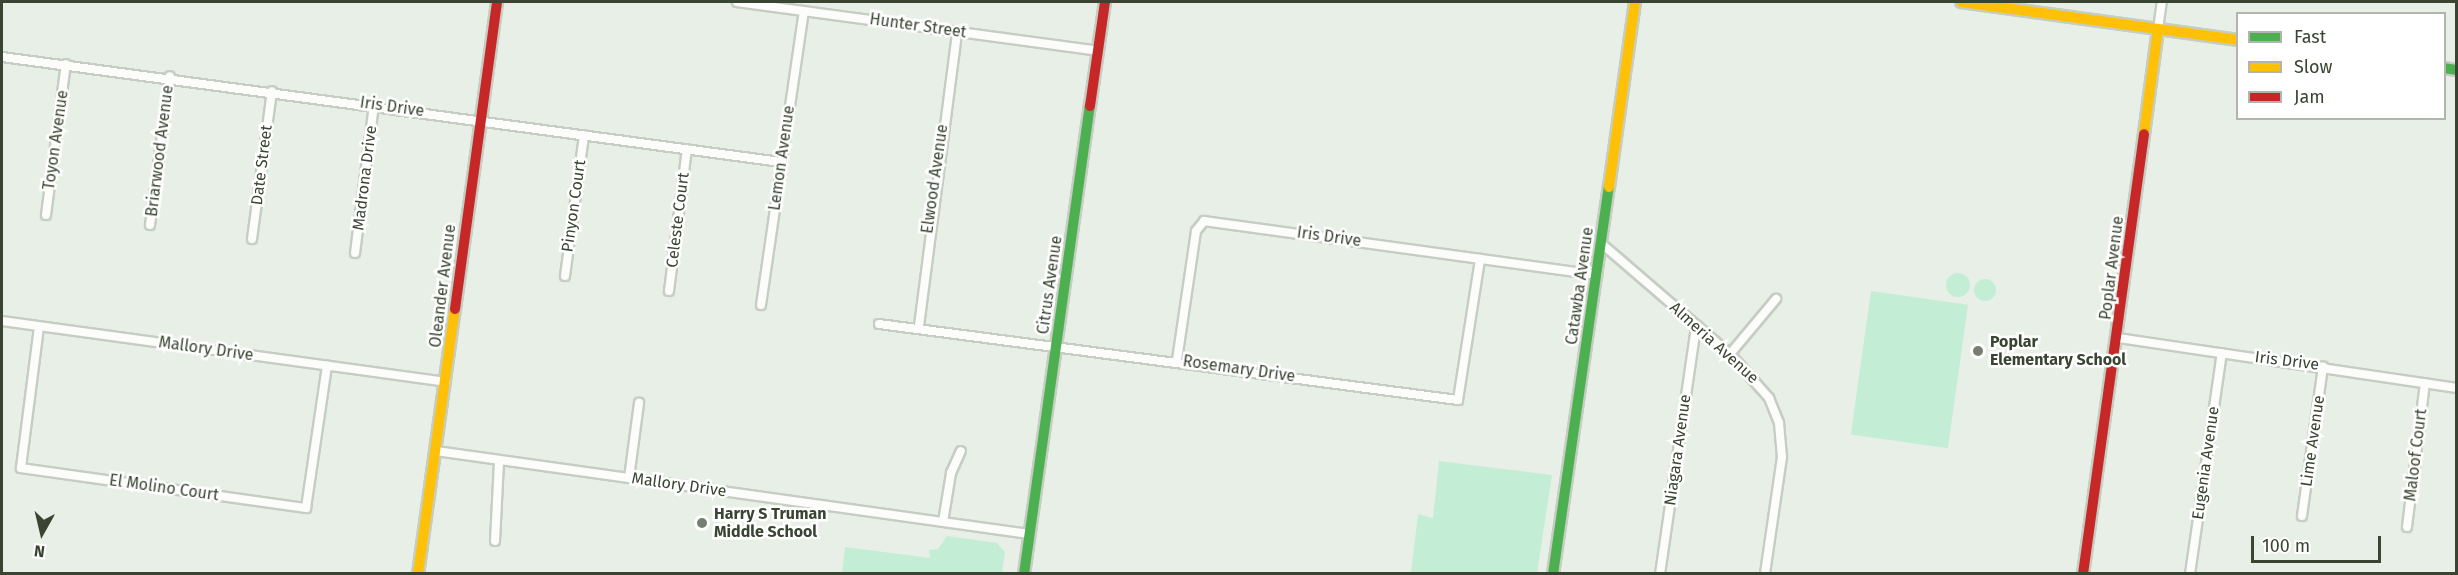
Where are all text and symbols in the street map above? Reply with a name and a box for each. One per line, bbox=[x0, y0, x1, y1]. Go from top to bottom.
street label: Hunter Street bbox=[868, 10, 968, 42]
legend bbox=[2236, 12, 2446, 120]
text: Fast bbox=[2294, 26, 2326, 48]
text: Slow bbox=[2294, 56, 2332, 78]
street label: Briarwood Avenue bbox=[142, 84, 178, 218]
text: Jam bbox=[2294, 86, 2325, 108]
street label: Toyon Avenue bbox=[39, 89, 73, 191]
street label: Iris Drive bbox=[359, 93, 425, 121]
street label: Lemon Avenue bbox=[765, 104, 799, 212]
street label: Elwood Avenue bbox=[918, 123, 952, 235]
street label: Date Street bbox=[248, 124, 276, 206]
street label: Madrona Drive bbox=[349, 124, 381, 232]
street label: Pinyon Court bbox=[558, 159, 590, 253]
street label: Celeste Court bbox=[663, 171, 693, 269]
street label: Poplar Avenue bbox=[2096, 215, 2128, 321]
street label: Oleander Avenue bbox=[426, 223, 460, 349]
street label: Iris Drive bbox=[1296, 223, 1362, 251]
street label: Catawba Avenue bbox=[1562, 226, 1598, 346]
street label: Citrus Avenue bbox=[1034, 234, 1066, 336]
street label: Almeria Avenue bbox=[1666, 298, 1762, 388]
place label: Poplar Elementary School bbox=[1990, 332, 2126, 370]
street label: Mallory Drive bbox=[157, 333, 255, 365]
marker: Poplar Elementary School bbox=[1971, 344, 1985, 358]
street label: Iris Drive bbox=[2254, 348, 2320, 374]
street label: Rosemary Drive bbox=[1182, 352, 1296, 386]
street label: Niagara Avenue bbox=[1661, 393, 1695, 507]
street label: Lime Avenue bbox=[2297, 394, 2329, 488]
street label: Eugenia Avenue bbox=[2189, 405, 2223, 521]
street label: Maloof Court bbox=[2401, 408, 2431, 502]
street label: Mallory Drive bbox=[630, 469, 728, 501]
street label: El Molino Court bbox=[108, 471, 220, 505]
north arrow bbox=[12, 503, 72, 563]
place label: Harry S Truman Middle School bbox=[714, 504, 827, 542]
marker: Harry S Truman Middle School bbox=[695, 516, 709, 530]
scale bar bbox=[2254, 524, 2384, 562]
text: 100 m bbox=[2262, 535, 2310, 557]
text: N bbox=[33, 541, 46, 561]

